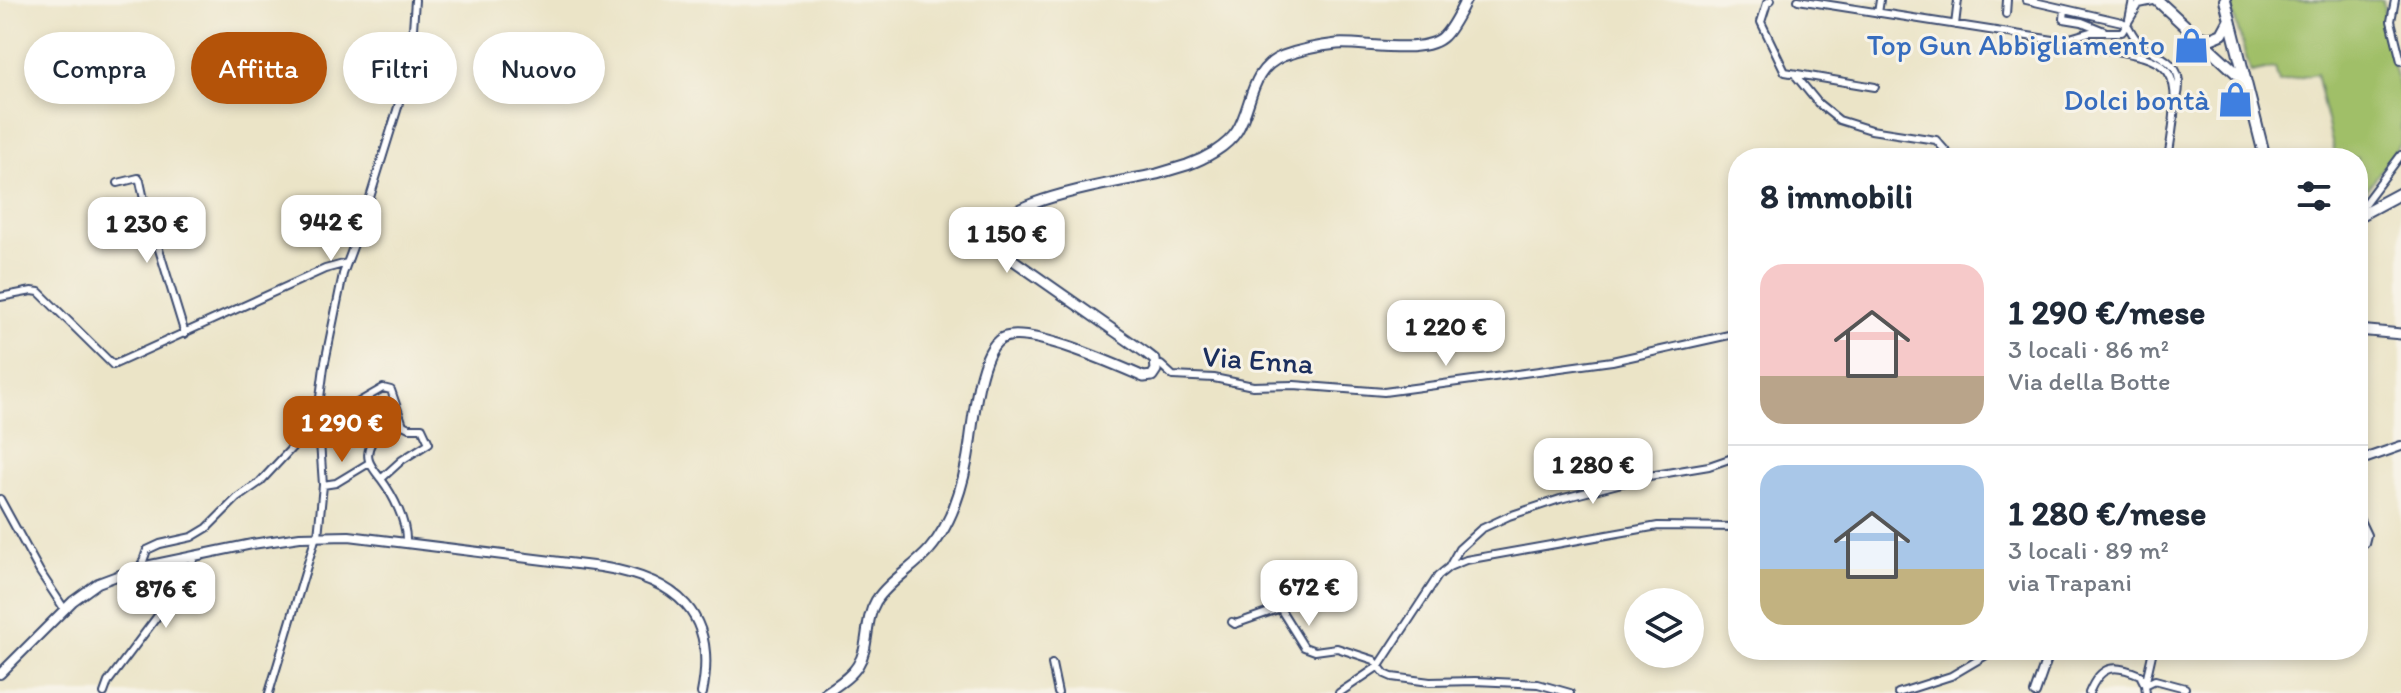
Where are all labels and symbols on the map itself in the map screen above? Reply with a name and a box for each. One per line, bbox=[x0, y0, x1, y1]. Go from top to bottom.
place label: Top Gun Abbigliamento bbox=[1867, 26, 2165, 63]
shop icon: Top Gun Abbigliamento bbox=[2172, 26, 2210, 64]
place label: Dolci bontà bbox=[2063, 81, 2210, 118]
shop icon: Dolci bontà bbox=[2217, 81, 2255, 119]
pin: 942 € bbox=[275, 195, 387, 263]
pin: 1 230 € bbox=[73, 197, 221, 265]
pin: 1 150 € bbox=[933, 207, 1081, 275]
pin: 1 220 € bbox=[1372, 300, 1520, 368]
street label: Via Enna bbox=[1201, 337, 1316, 382]
pin: 1 290 € bbox=[268, 396, 416, 464]
pin: 1 280 € bbox=[1519, 438, 1667, 506]
pin: 672 € bbox=[1253, 560, 1365, 628]
pin: 876 € bbox=[110, 562, 222, 630]

